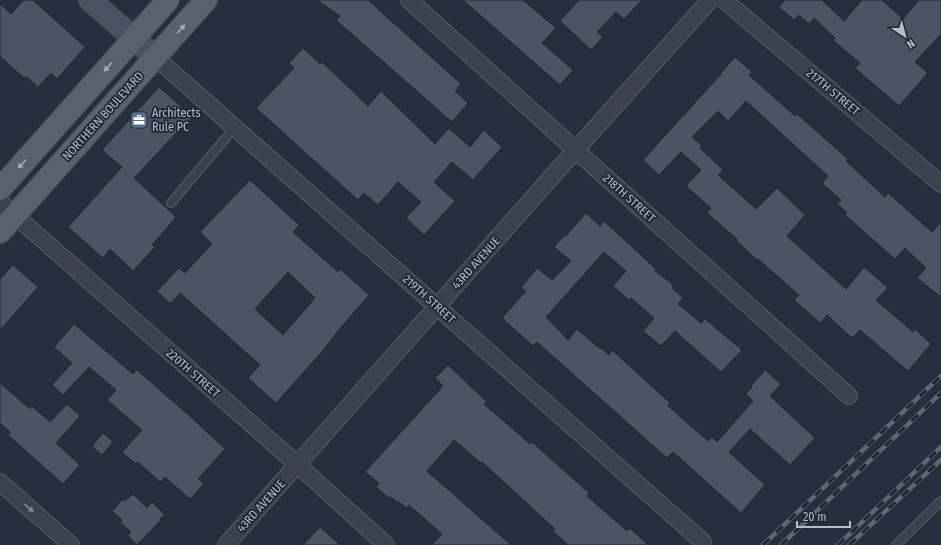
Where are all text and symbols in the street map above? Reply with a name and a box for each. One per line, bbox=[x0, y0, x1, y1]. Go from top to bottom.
north arrow bbox=[885, 16, 925, 56]
one-way arrow bbox=[176, 23, 185, 34]
text: N bbox=[904, 36, 917, 51]
one-way arrow bbox=[103, 62, 112, 73]
street label: 217TH STREET bbox=[804, 66, 863, 118]
street label: NORTHERN BOULEVARD bbox=[60, 69, 146, 163]
place label: Architects Rule PC bbox=[152, 106, 201, 134]
office icon: Architects Rule PC bbox=[129, 110, 149, 130]
one-way arrow bbox=[17, 159, 26, 170]
street label: 218TH STREET bbox=[600, 171, 658, 225]
street label: 43RD AVENUE bbox=[449, 234, 503, 292]
street label: 219TH STREET bbox=[400, 272, 458, 326]
street label: 220TH STREET bbox=[163, 346, 223, 400]
street label: 43RD AVENUE bbox=[234, 477, 288, 535]
one-way arrow bbox=[25, 503, 34, 512]
scale bar bbox=[797, 503, 850, 529]
text: 20 m bbox=[803, 510, 827, 524]

